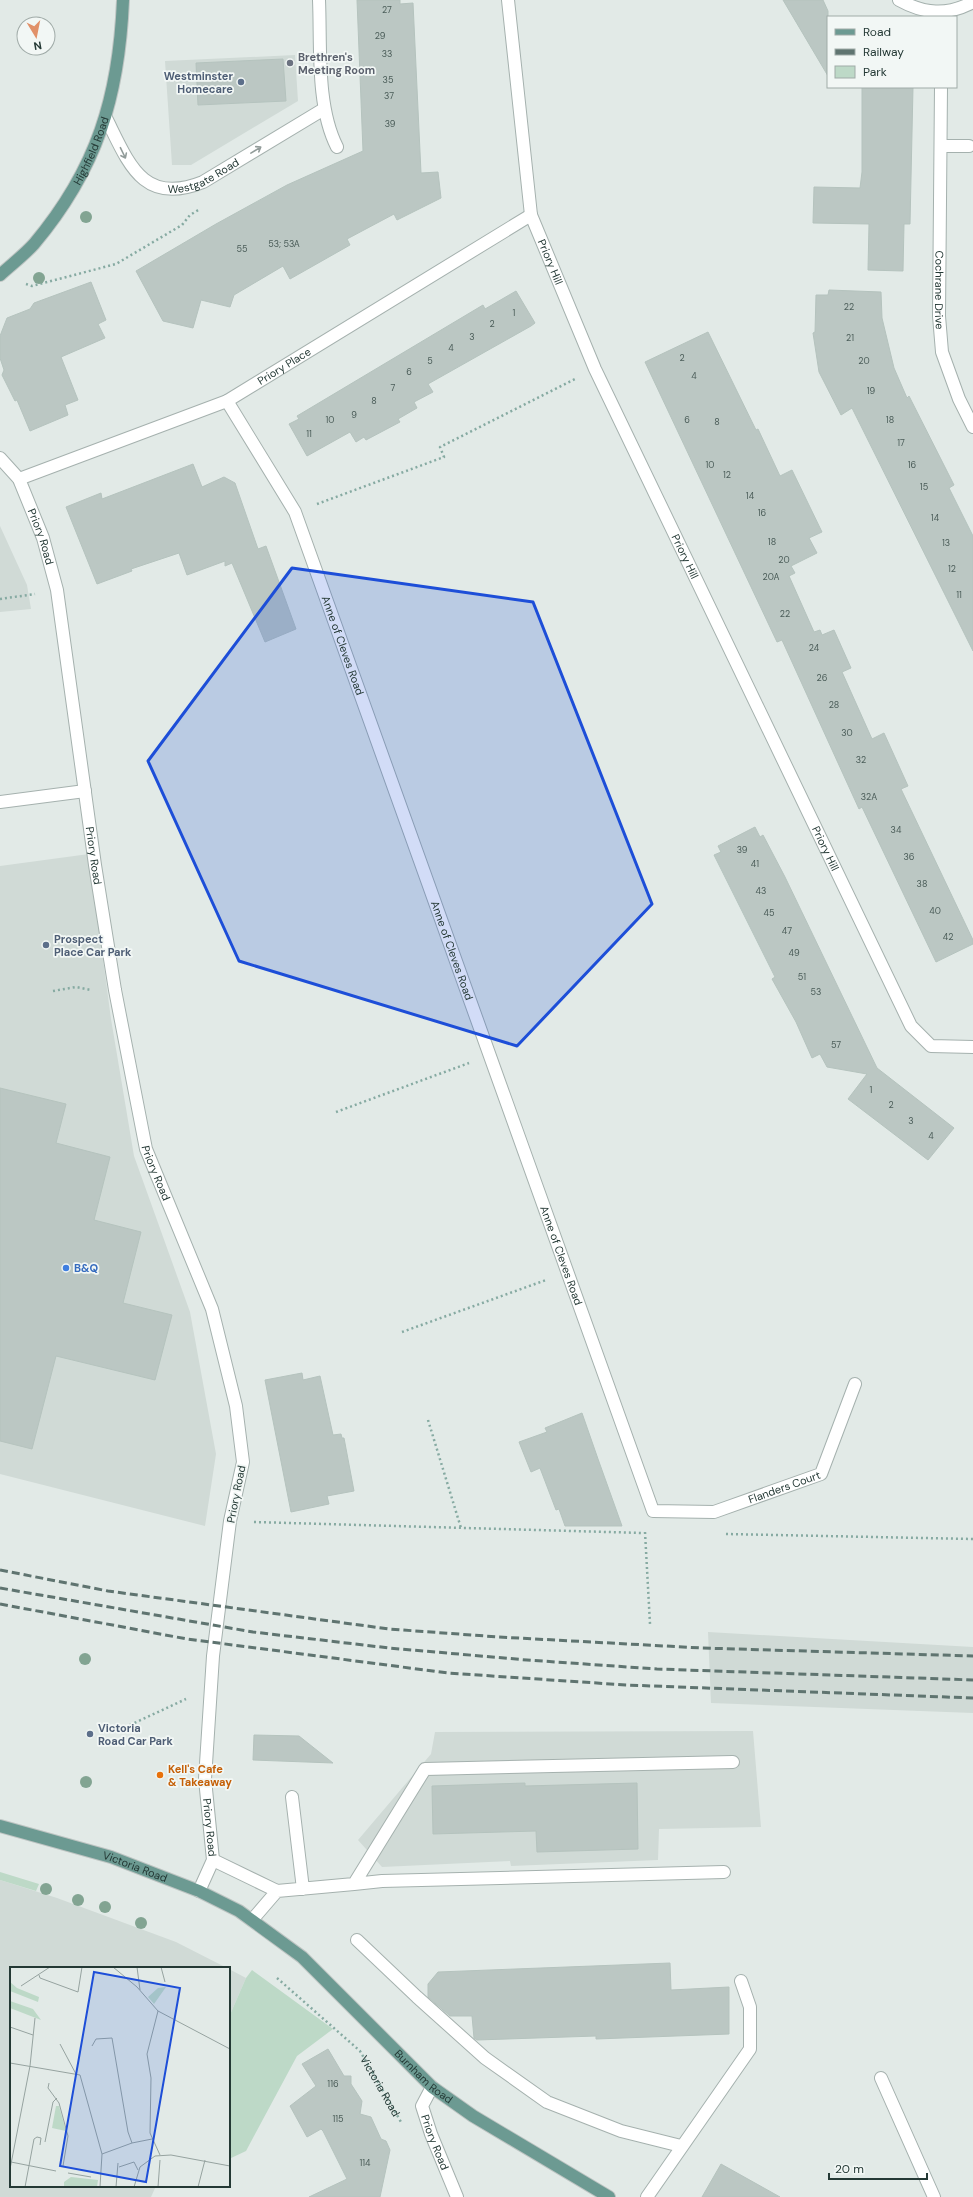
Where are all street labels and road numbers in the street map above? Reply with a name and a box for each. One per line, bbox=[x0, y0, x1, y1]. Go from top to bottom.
street label: Highfield Road bbox=[70, 115, 112, 187]
street label: Westgate Road bbox=[168, 155, 242, 196]
street label: Priory Hill bbox=[535, 237, 566, 287]
street label: Cochrane Drive bbox=[932, 251, 947, 330]
street label: Priory Place bbox=[255, 344, 313, 388]
street label: Priory Road bbox=[25, 506, 57, 566]
street label: Priory Hill bbox=[668, 532, 702, 581]
street label: Anne of Cleves Road bbox=[319, 594, 367, 697]
street label: Priory Hill bbox=[809, 824, 842, 873]
street label: Priory Road bbox=[83, 826, 105, 886]
street label: Anne of Cleves Road bbox=[428, 899, 476, 1002]
street label: Priory Road bbox=[139, 1144, 174, 1203]
street label: Anne of Cleves Road bbox=[537, 1204, 586, 1307]
street label: Priory Road bbox=[224, 1464, 248, 1524]
street label: Flanders Court bbox=[746, 1468, 822, 1506]
street label: Priory Road bbox=[200, 1798, 220, 1857]
street label: Victoria Road bbox=[101, 1848, 169, 1885]
street label: Burnham Road bbox=[392, 2047, 456, 2107]
street label: Victoria Road bbox=[357, 2053, 403, 2119]
street label: Priory Road bbox=[418, 2113, 452, 2172]

